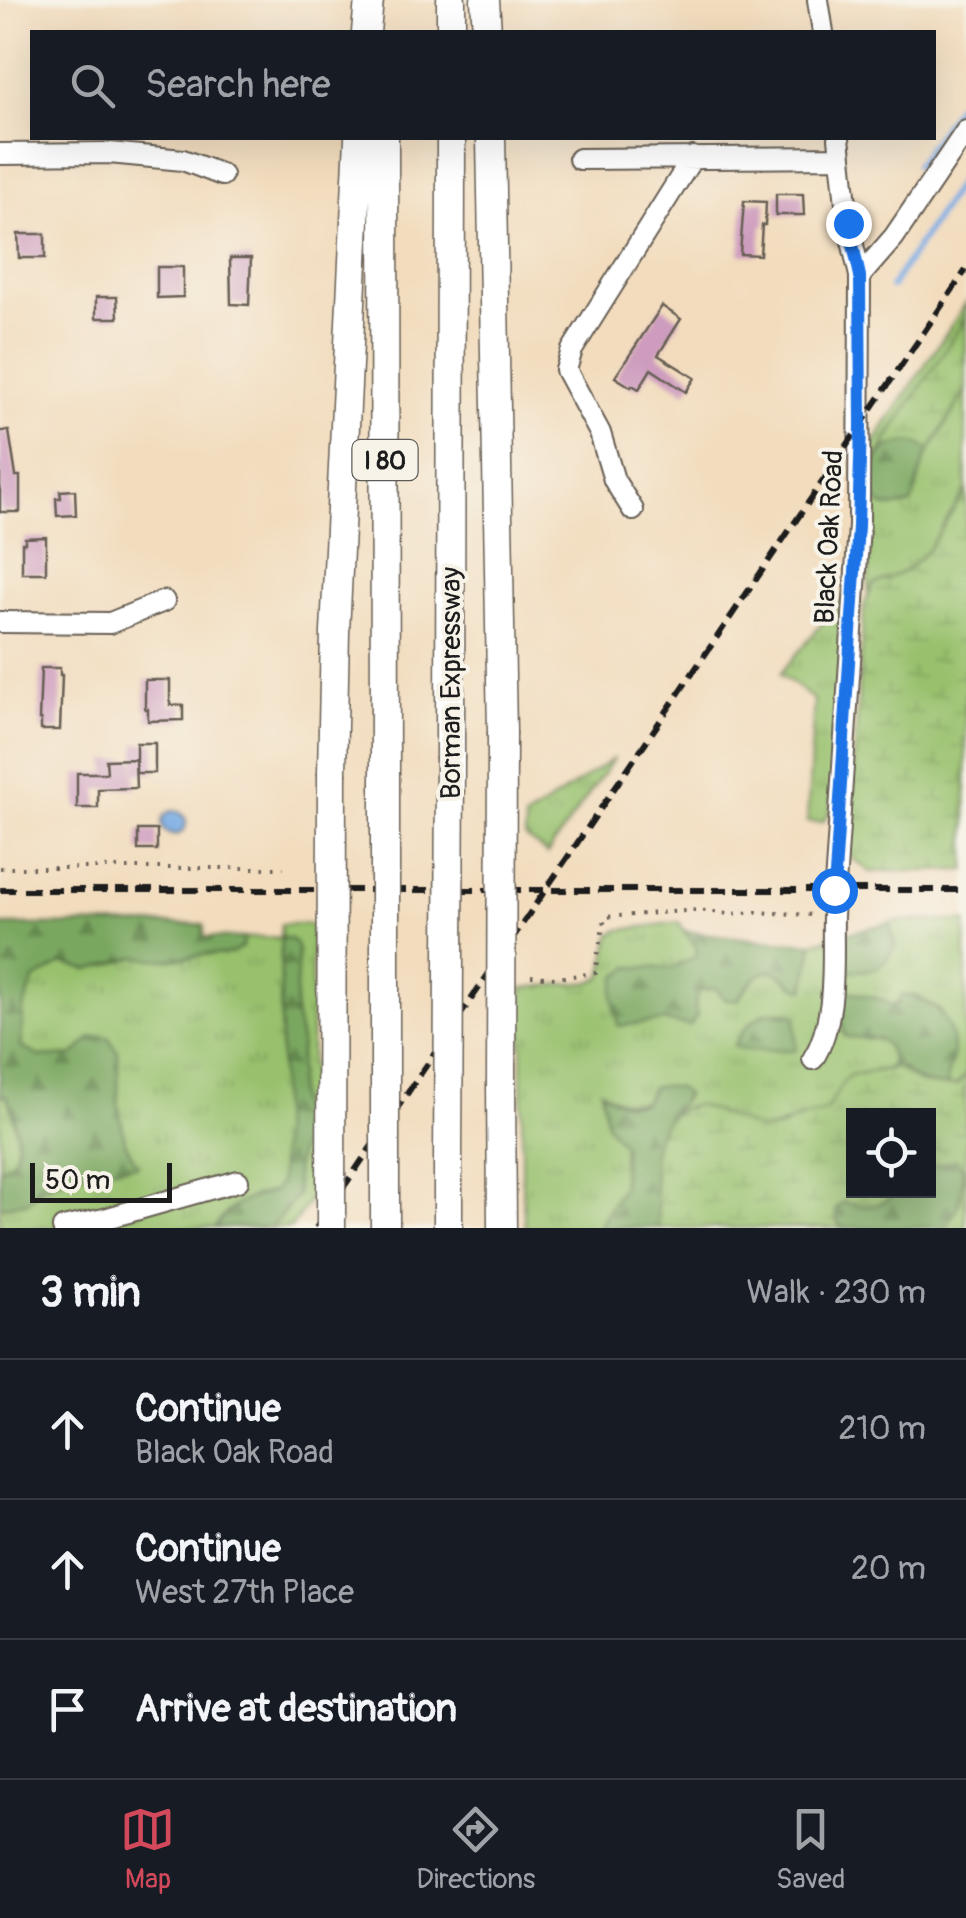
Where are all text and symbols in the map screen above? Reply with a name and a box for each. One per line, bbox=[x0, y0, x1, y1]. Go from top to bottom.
search box bbox=[30, 30, 936, 140]
icon: search bbox=[65, 58, 120, 113]
text: Search here bbox=[145, 61, 331, 109]
route end bbox=[826, 201, 872, 247]
road number: I 80 bbox=[352, 440, 418, 480]
street label: Black Oak Road bbox=[807, 449, 852, 625]
street label: Borman Expressway bbox=[434, 567, 469, 799]
route start bbox=[812, 868, 858, 914]
map controls bbox=[846, 1108, 936, 1198]
button: locate bbox=[846, 1108, 936, 1198]
scale bar bbox=[30, 1158, 172, 1202]
text: 50 m bbox=[45, 1163, 110, 1198]
text: 3 min bbox=[40, 1267, 141, 1319]
text: Walk · 230 m bbox=[747, 1273, 926, 1313]
text: Continue bbox=[135, 1385, 281, 1433]
icon: ahead bbox=[40, 1402, 95, 1457]
text: 210 m bbox=[838, 1409, 926, 1449]
text: Black Oak Road bbox=[135, 1433, 334, 1473]
text: Continue bbox=[135, 1525, 281, 1573]
icon: ahead bbox=[40, 1542, 95, 1597]
text: 20 m bbox=[851, 1549, 926, 1589]
text: West 27th Place bbox=[135, 1573, 354, 1613]
icon: arrive bbox=[40, 1682, 95, 1737]
text: Arrive at destination bbox=[135, 1685, 457, 1733]
tab: Map bbox=[120, 1802, 175, 1897]
tab: Directions bbox=[416, 1802, 535, 1897]
tab: Saved bbox=[776, 1802, 846, 1897]

